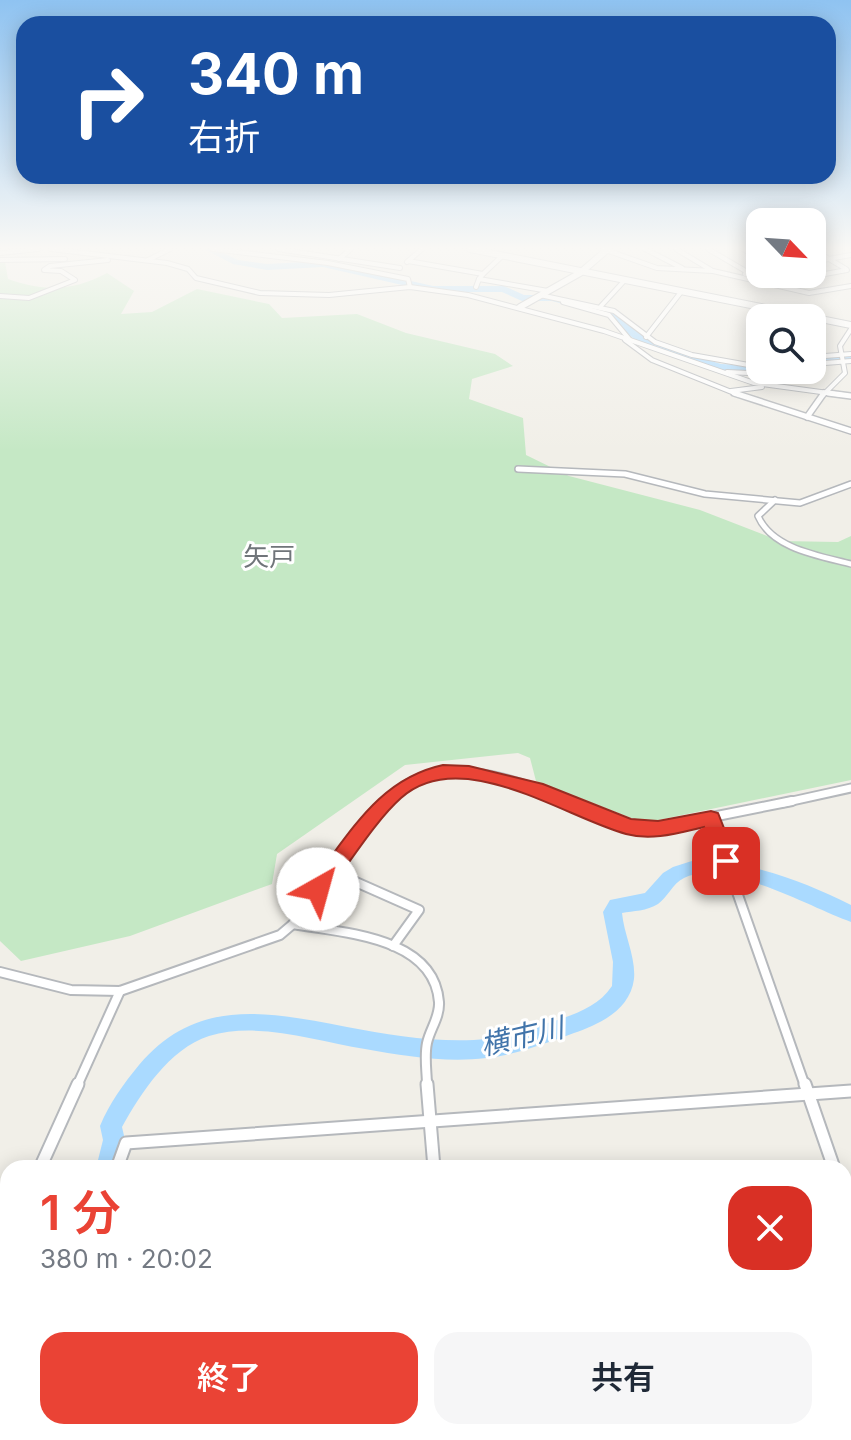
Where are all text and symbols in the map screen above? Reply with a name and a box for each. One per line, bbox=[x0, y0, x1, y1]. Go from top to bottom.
text: 340 m bbox=[188, 40, 364, 108]
icon: right bbox=[56, 48, 160, 152]
text: 右折 bbox=[188, 115, 260, 159]
north arrow bbox=[746, 208, 826, 288]
map controls bbox=[746, 208, 826, 384]
button: search bbox=[746, 304, 826, 384]
district label: 矢戸 bbox=[243, 541, 295, 572]
pin bbox=[692, 827, 760, 895]
icon: arrive bbox=[704, 839, 748, 883]
position arrow bbox=[276, 847, 360, 931]
water label: 横市川 bbox=[477, 1009, 570, 1062]
text: 1 分 bbox=[40, 1183, 120, 1242]
button: close bbox=[728, 1186, 812, 1270]
text: 380 m · 20:02 bbox=[40, 1243, 213, 1274]
button: 終了 bbox=[40, 1332, 418, 1424]
button: 共有 bbox=[434, 1332, 812, 1424]

